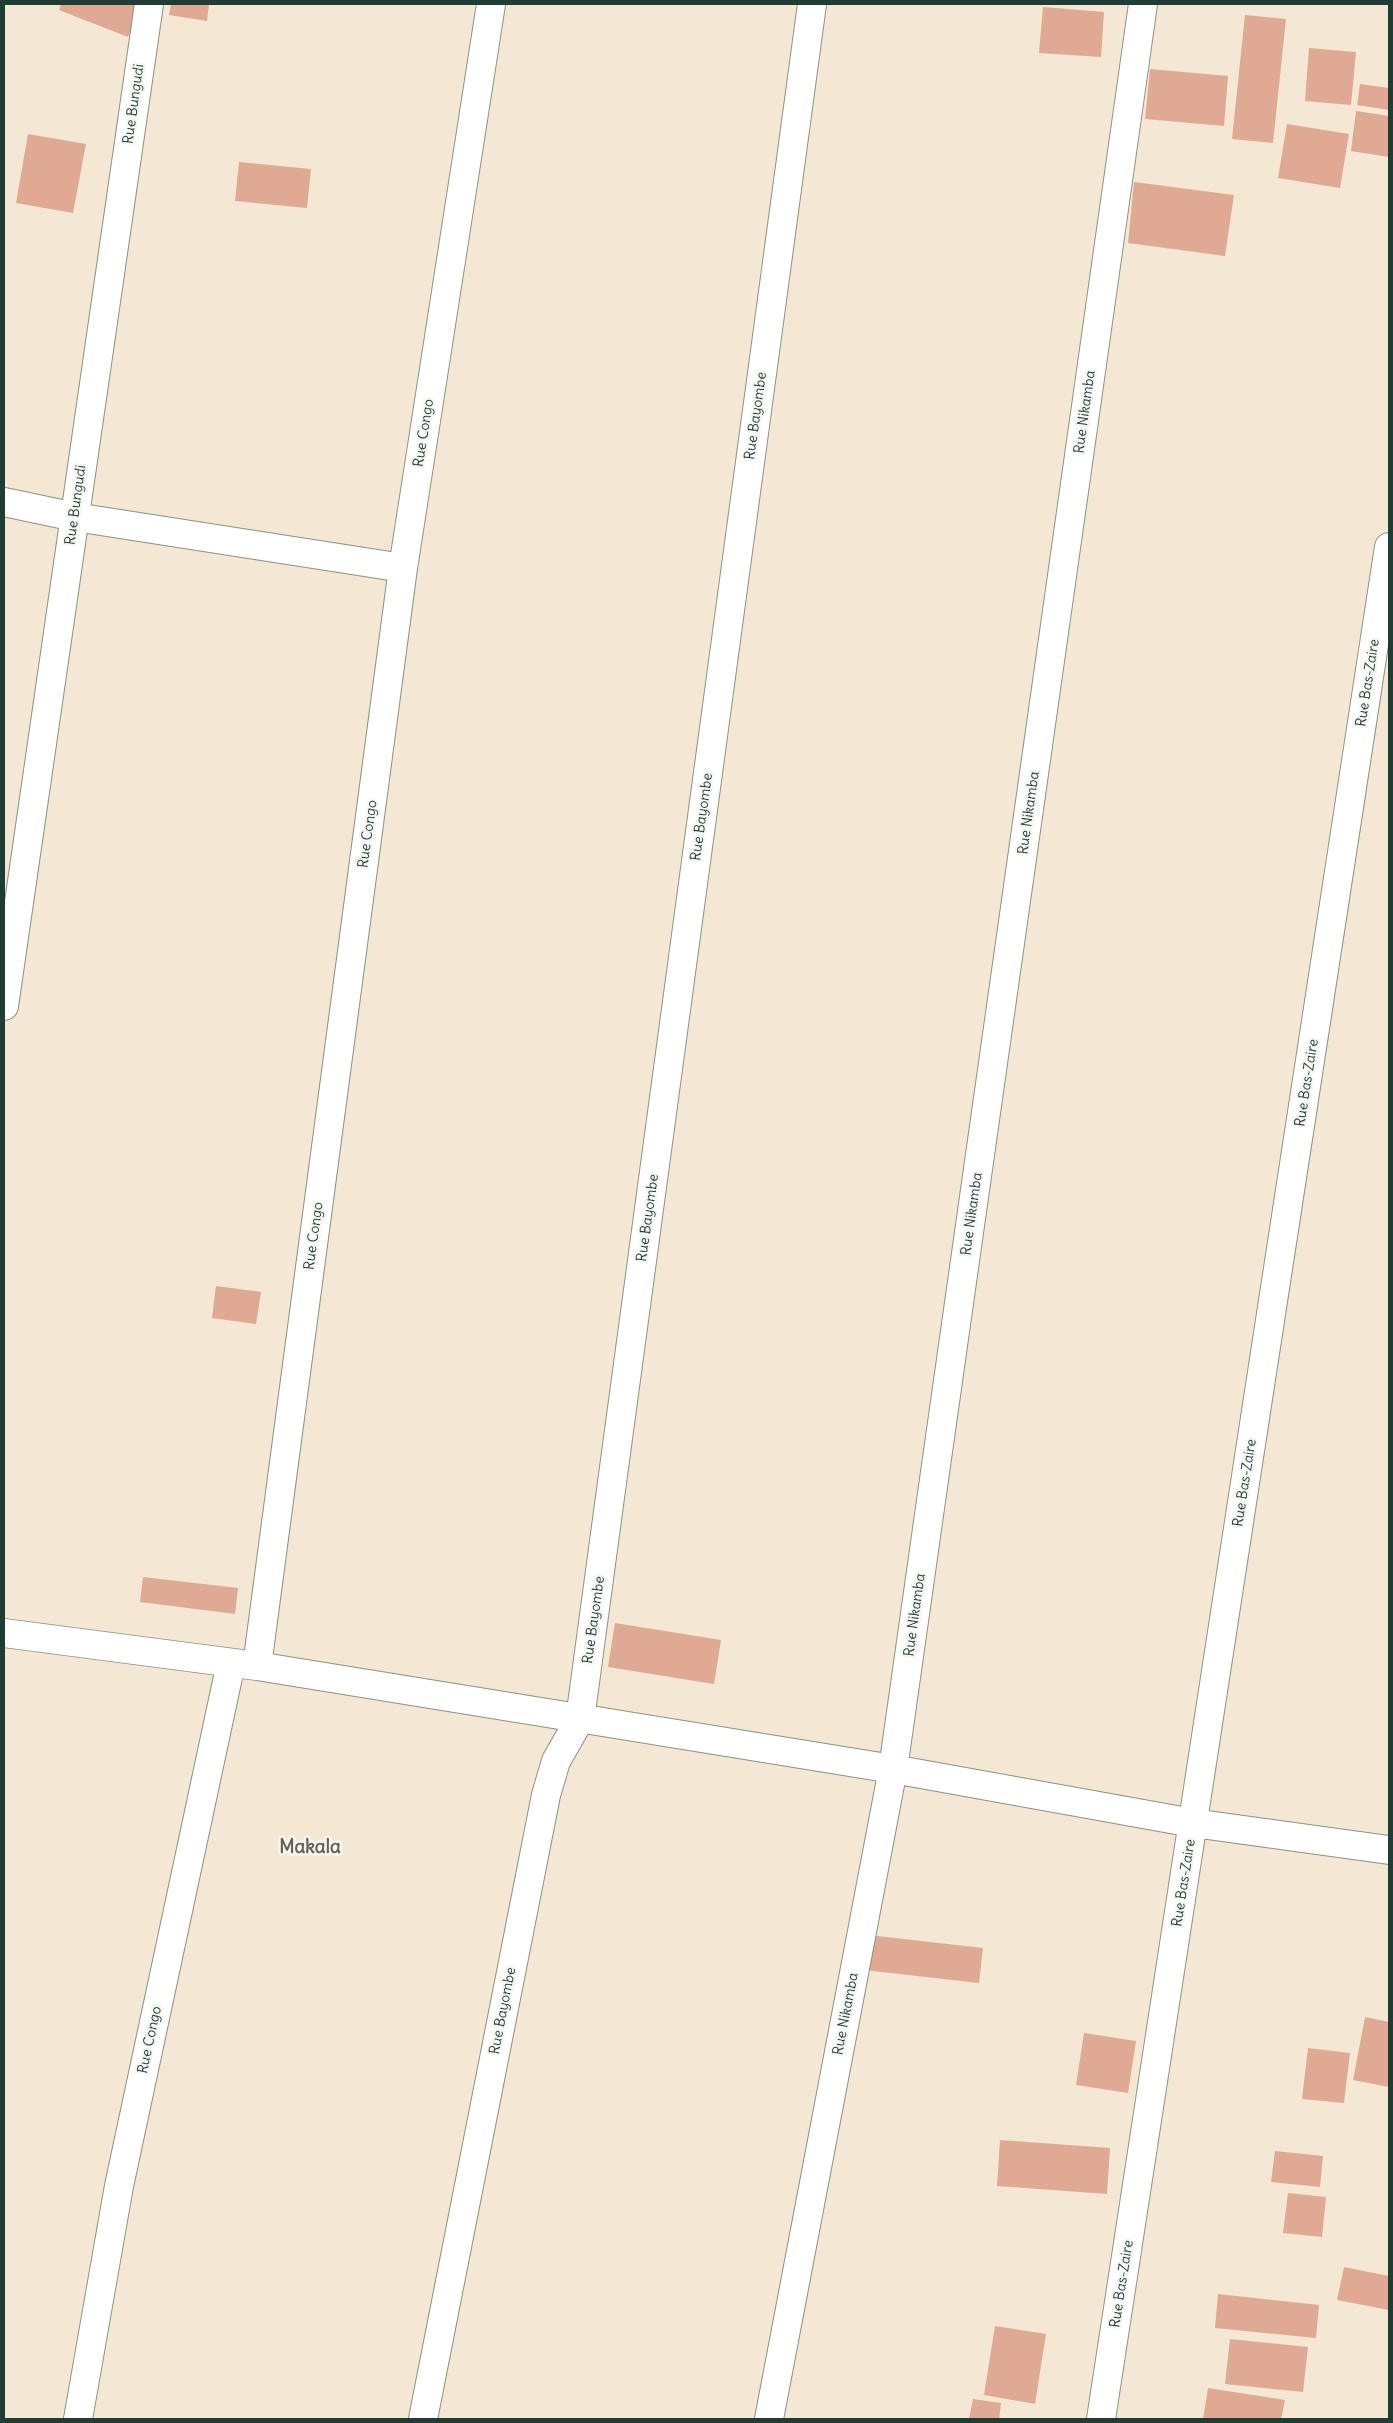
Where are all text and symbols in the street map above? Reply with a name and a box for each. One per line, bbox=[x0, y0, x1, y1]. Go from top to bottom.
street label: Rue Bungudi bbox=[120, 63, 148, 145]
street label: Rue Nikamba bbox=[1071, 369, 1099, 455]
street label: Rue Bayombe bbox=[742, 371, 770, 461]
street label: Rue Congo bbox=[410, 398, 438, 468]
street label: Rue Bungudi bbox=[62, 464, 90, 546]
street label: Rue Bas-Zaire bbox=[1353, 638, 1383, 728]
street label: Rue Nikamba bbox=[1015, 770, 1043, 856]
street label: Rue Bayombe bbox=[688, 772, 716, 862]
street label: Rue Congo bbox=[355, 799, 381, 869]
street label: Rue Bas-Zaire bbox=[1292, 1038, 1322, 1128]
street label: Rue Nikamba bbox=[958, 1171, 986, 1257]
street label: Rue Bayombe bbox=[634, 1173, 662, 1263]
street label: Rue Congo bbox=[301, 1201, 327, 1271]
street label: Rue Bas-Zaire bbox=[1230, 1438, 1260, 1528]
street label: Rue Nikamba bbox=[901, 1572, 929, 1658]
street label: Rue Bayombe bbox=[580, 1575, 608, 1665]
district label: Makala bbox=[279, 1837, 341, 1859]
street label: Rue Bas-Zaire bbox=[1169, 1838, 1199, 1928]
street label: Rue Bayombe bbox=[486, 1966, 520, 2056]
street label: Rue Nikamba bbox=[830, 1971, 862, 2057]
street label: Rue Congo bbox=[135, 2005, 165, 2075]
street label: Rue Bas-Zaire bbox=[1107, 2239, 1137, 2329]

